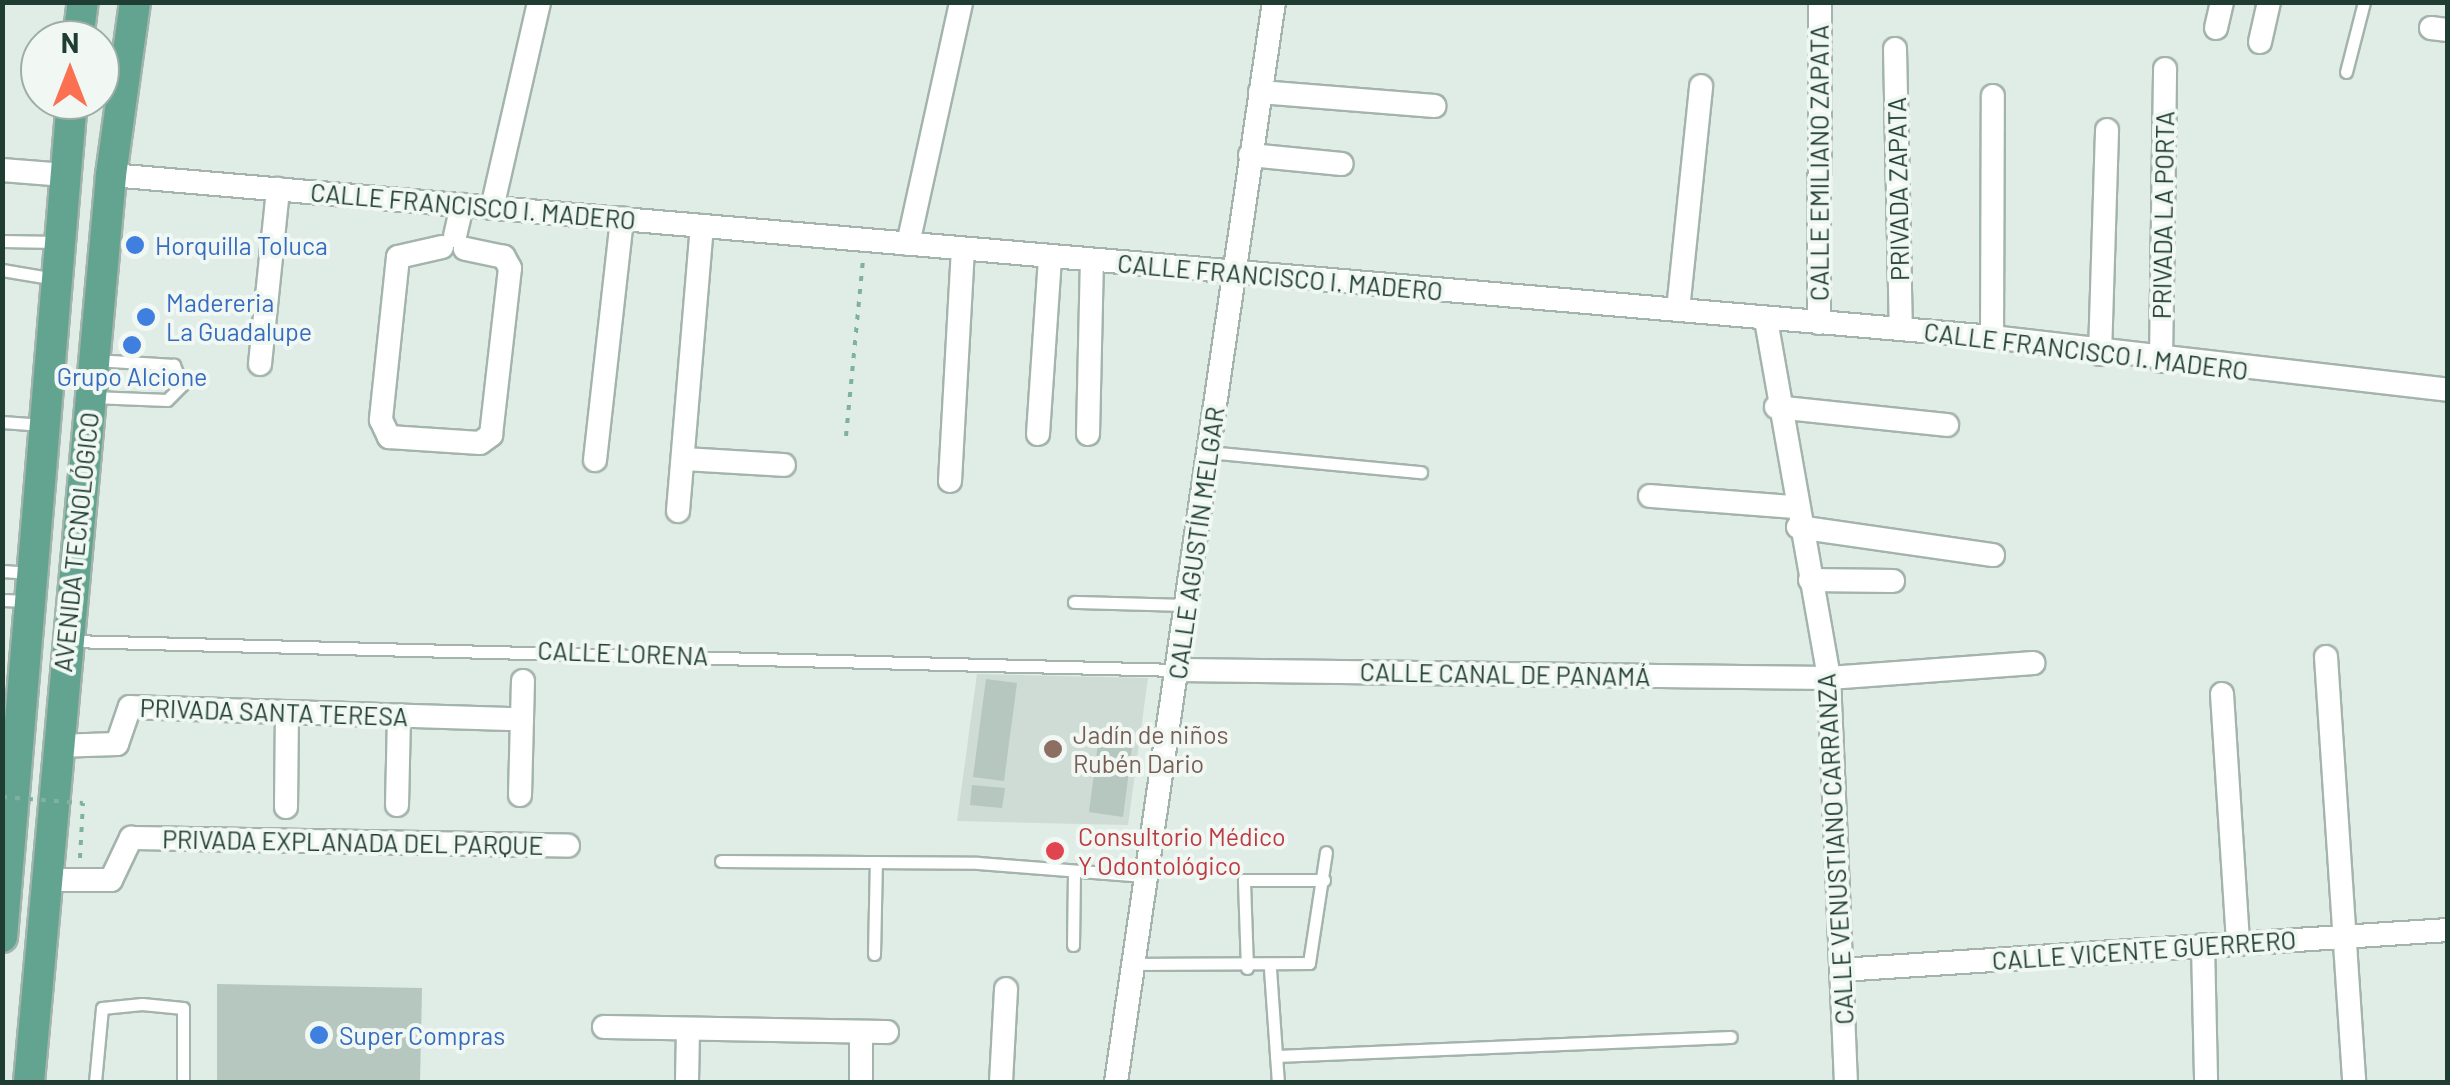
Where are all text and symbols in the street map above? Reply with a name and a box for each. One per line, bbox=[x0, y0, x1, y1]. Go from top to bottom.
north arrow bbox=[20, 20, 120, 120]
text: N bbox=[61, 25, 79, 59]
street label: CALLE EMILIANO ZAPATA bbox=[1804, 25, 1834, 301]
street label: PRIVADA ZAPATA bbox=[1881, 97, 1915, 281]
street label: PRIVADA LA PORTA bbox=[2146, 111, 2180, 319]
street label: CALLE FRANCISCO I. MADERO bbox=[309, 177, 637, 235]
place label: Horquilla Toluca bbox=[155, 230, 328, 260]
marker: Horquilla Toluca bbox=[124, 234, 146, 256]
street label: CALLE FRANCISCO I. MADERO bbox=[1116, 248, 1444, 306]
place label: Madereria La Guadalupe bbox=[166, 288, 312, 347]
marker: Madereria La Guadalupe bbox=[135, 306, 157, 328]
street label: CALLE FRANCISCO I. MADERO bbox=[1922, 316, 2250, 386]
marker: Grupo Alcione bbox=[121, 334, 143, 356]
place label: Grupo Alcione bbox=[57, 361, 207, 391]
street label: CALLE AGUSTÍN MELGAR bbox=[1162, 405, 1230, 681]
street label: AVENIDA TECNOLÓGICO bbox=[47, 411, 105, 673]
street label: CALLE LORENA bbox=[537, 635, 709, 671]
street label: CALLE CANAL DE PANAMÁ bbox=[1359, 656, 1651, 692]
street label: CALLE VENUSTIANO CARRANZA bbox=[1811, 673, 1859, 1025]
street label: PRIVADA SANTA TERESA bbox=[139, 692, 409, 732]
place label: Jadín de niños Rubén Dario bbox=[1073, 720, 1229, 779]
marker: Jadín de niños Rubén Dario bbox=[1042, 738, 1064, 760]
place label: Consultorio Médico Y Odontológico bbox=[1078, 822, 1286, 881]
street label: PRIVADA EXPLANADA DEL PARQUE bbox=[162, 824, 544, 860]
marker: Consultorio Médico Y Odontológico bbox=[1042, 838, 1068, 864]
street label: CALLE VICENTE GUERRERO bbox=[1991, 924, 2297, 976]
place label: Super Compras bbox=[339, 1020, 505, 1050]
marker: Super Compras bbox=[308, 1024, 330, 1046]

